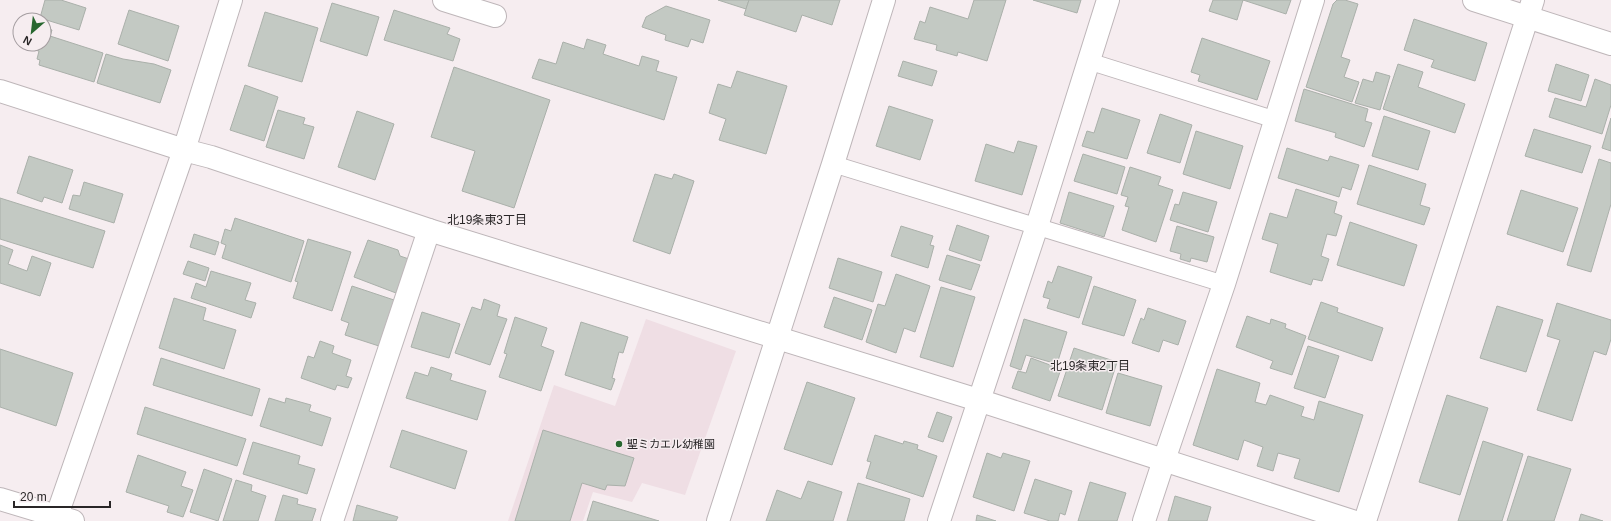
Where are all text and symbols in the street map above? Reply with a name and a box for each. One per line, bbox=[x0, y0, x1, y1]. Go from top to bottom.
north arrow bbox=[12, 12, 52, 52]
text: N bbox=[21, 34, 34, 48]
district label: 北19条東3丁目 bbox=[447, 213, 527, 227]
district label: 北19条東2丁目 bbox=[1050, 359, 1130, 373]
place label: 聖ミカエル幼稚園 bbox=[627, 438, 715, 450]
marker: 聖ミカエル幼稚園 bbox=[614, 439, 624, 449]
scale bar bbox=[14, 483, 110, 509]
text: 20 m bbox=[20, 490, 47, 504]

